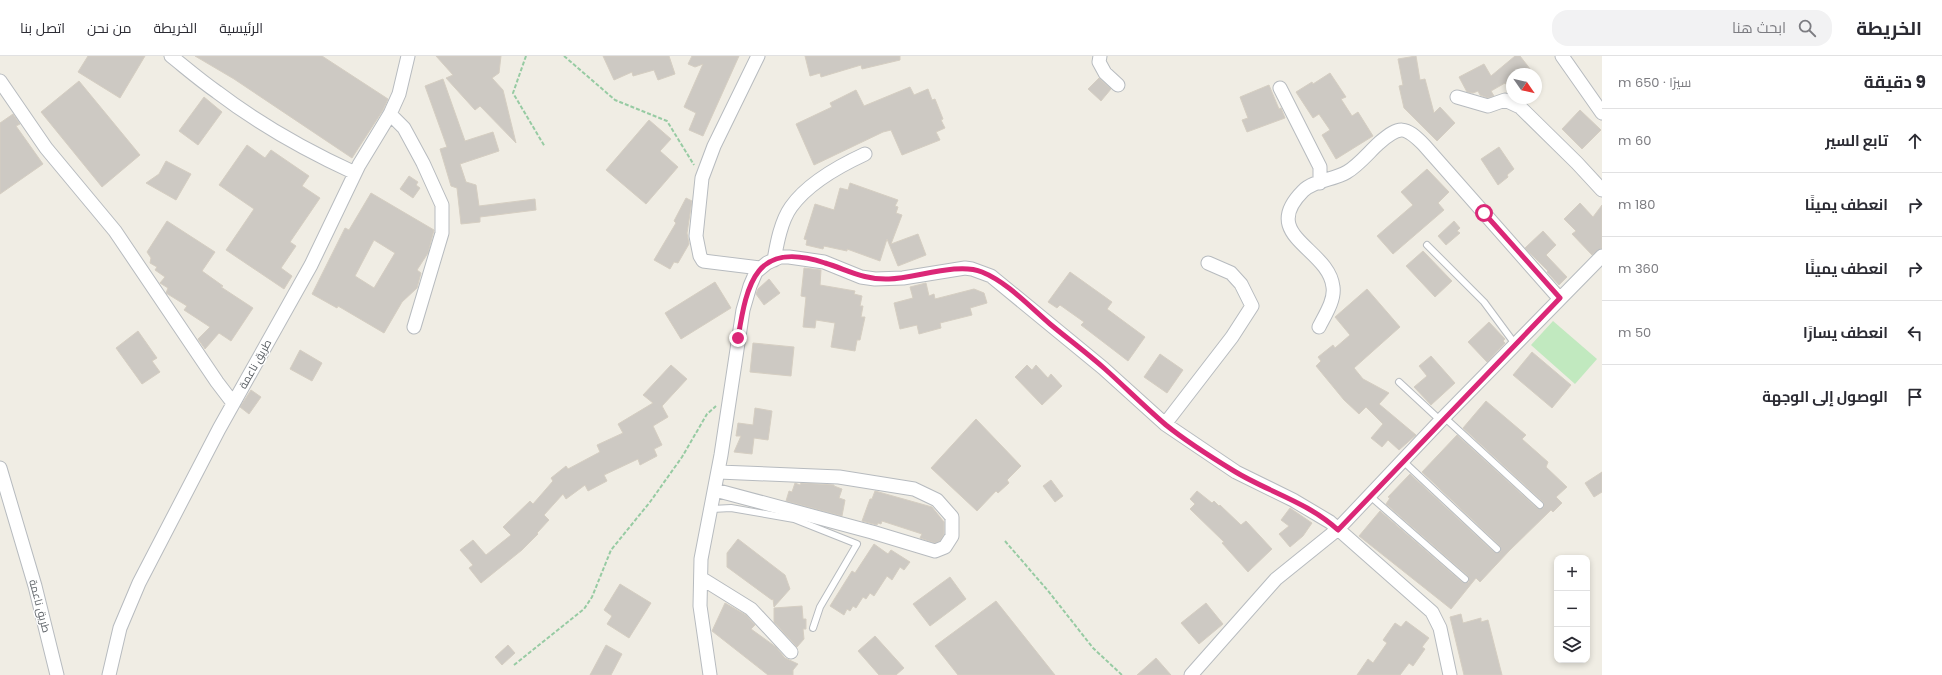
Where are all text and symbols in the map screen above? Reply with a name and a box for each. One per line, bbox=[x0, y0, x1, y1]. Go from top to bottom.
search box bbox=[1552, 10, 1832, 46]
text: الخريطة bbox=[1856, 15, 1922, 42]
text: ابحث هنا bbox=[1732, 17, 1786, 38]
icon: search bbox=[1796, 17, 1818, 39]
text: اتصل بنا bbox=[20, 18, 65, 38]
text: من نحن bbox=[87, 18, 131, 38]
text: الخريطة bbox=[153, 18, 197, 38]
text: الرئيسية bbox=[219, 18, 263, 38]
north arrow bbox=[1506, 68, 1542, 104]
text: 9 دقيقة bbox=[1864, 70, 1926, 94]
text: سيرًا · 650 m bbox=[1618, 73, 1691, 92]
text: تابع السير bbox=[1825, 130, 1888, 151]
icon: ahead bbox=[1904, 130, 1926, 152]
text: 60 m bbox=[1618, 131, 1651, 150]
text: انعطف يمينًا bbox=[1805, 194, 1888, 215]
icon: right bbox=[1904, 194, 1926, 216]
text: 180 m bbox=[1618, 195, 1655, 214]
route start bbox=[1475, 204, 1493, 222]
text: انعطف يمينًا bbox=[1805, 258, 1888, 279]
icon: right bbox=[1904, 258, 1926, 280]
text: 360 m bbox=[1618, 259, 1659, 278]
text: انعطف يسارًا bbox=[1803, 322, 1888, 343]
icon: left bbox=[1904, 322, 1926, 344]
text: 50 m bbox=[1618, 323, 1651, 342]
route end bbox=[729, 329, 747, 347]
street label: طريق ناعمة bbox=[235, 336, 275, 392]
text: الوصول إلى الوجهة bbox=[1762, 386, 1888, 407]
icon: arrive bbox=[1904, 386, 1926, 408]
map controls bbox=[1554, 555, 1590, 663]
button: + bbox=[1554, 555, 1590, 591]
street label: طريق ناعمة bbox=[25, 578, 55, 634]
button: − bbox=[1554, 591, 1590, 627]
button: layers bbox=[1554, 627, 1590, 663]

